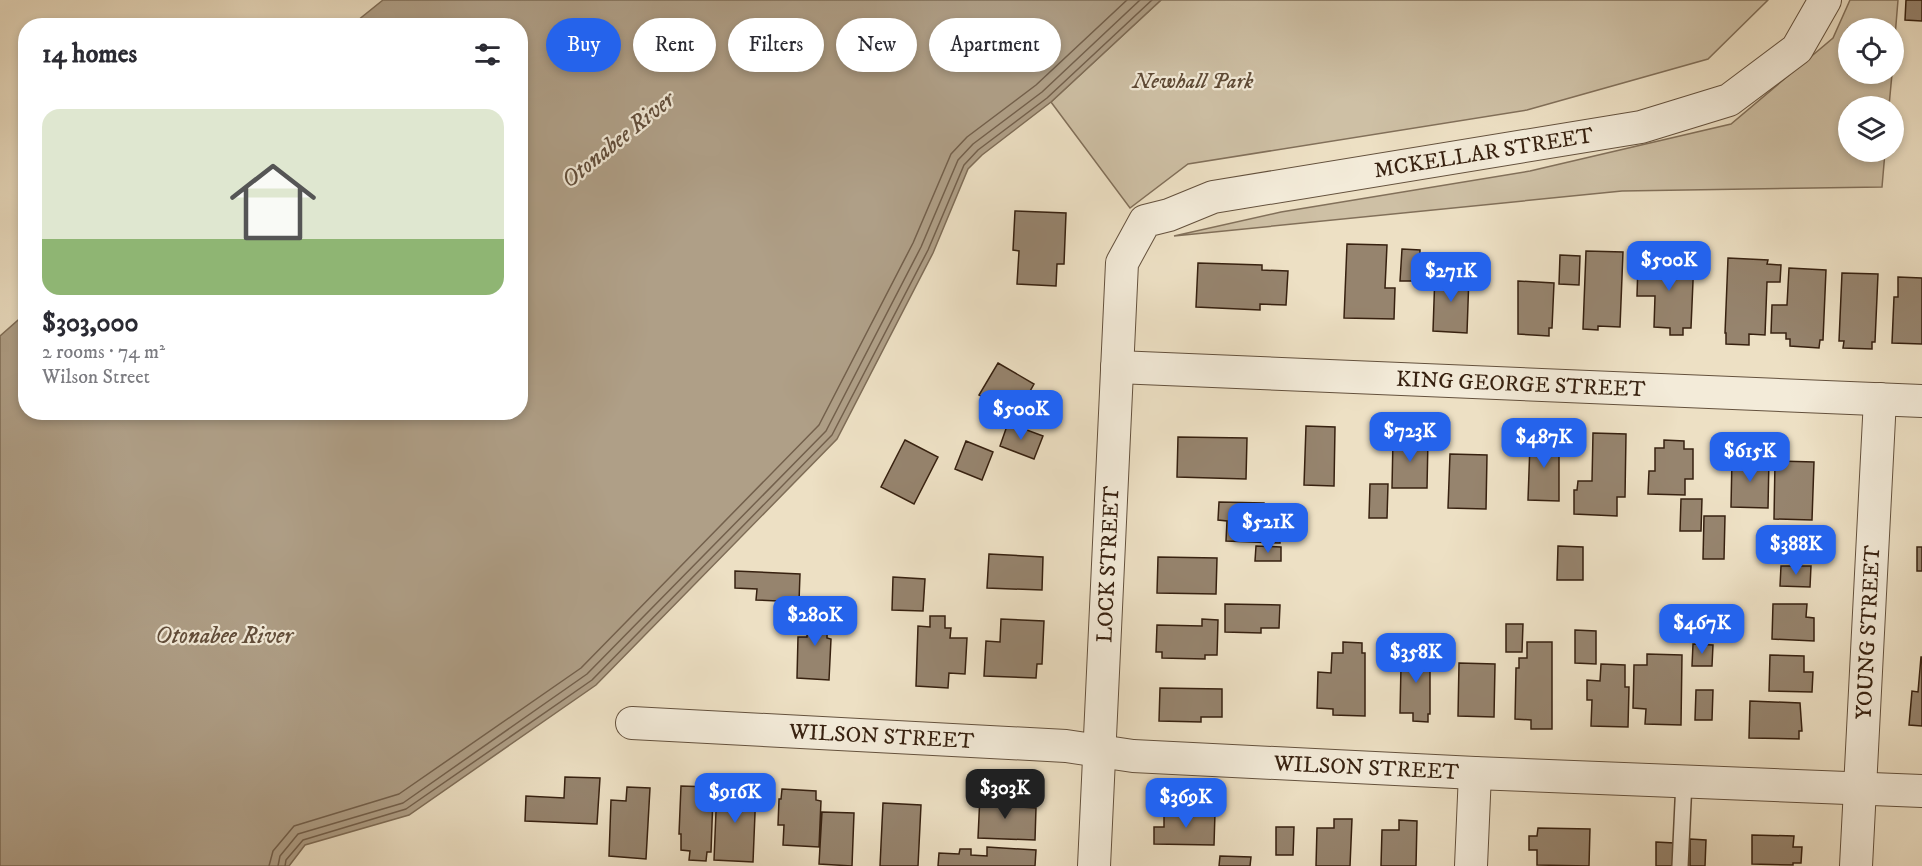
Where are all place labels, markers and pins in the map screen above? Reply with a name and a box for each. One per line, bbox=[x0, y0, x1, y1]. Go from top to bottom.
pin: $500K bbox=[1627, 241, 1711, 292]
pin: $271K bbox=[1409, 252, 1493, 303]
pin: $500K bbox=[979, 390, 1063, 441]
pin: $723K bbox=[1368, 412, 1452, 463]
pin: $487K bbox=[1502, 418, 1586, 469]
pin: $615K bbox=[1708, 432, 1792, 483]
pin: $521K bbox=[1226, 503, 1310, 554]
pin: $388K bbox=[1754, 525, 1838, 576]
pin: $280K bbox=[773, 596, 857, 647]
pin: $467K bbox=[1660, 604, 1744, 655]
pin: $358K bbox=[1374, 633, 1458, 684]
pin: $303K bbox=[963, 769, 1047, 820]
pin: $916K bbox=[693, 773, 777, 824]
pin: $369K bbox=[1144, 778, 1228, 829]

